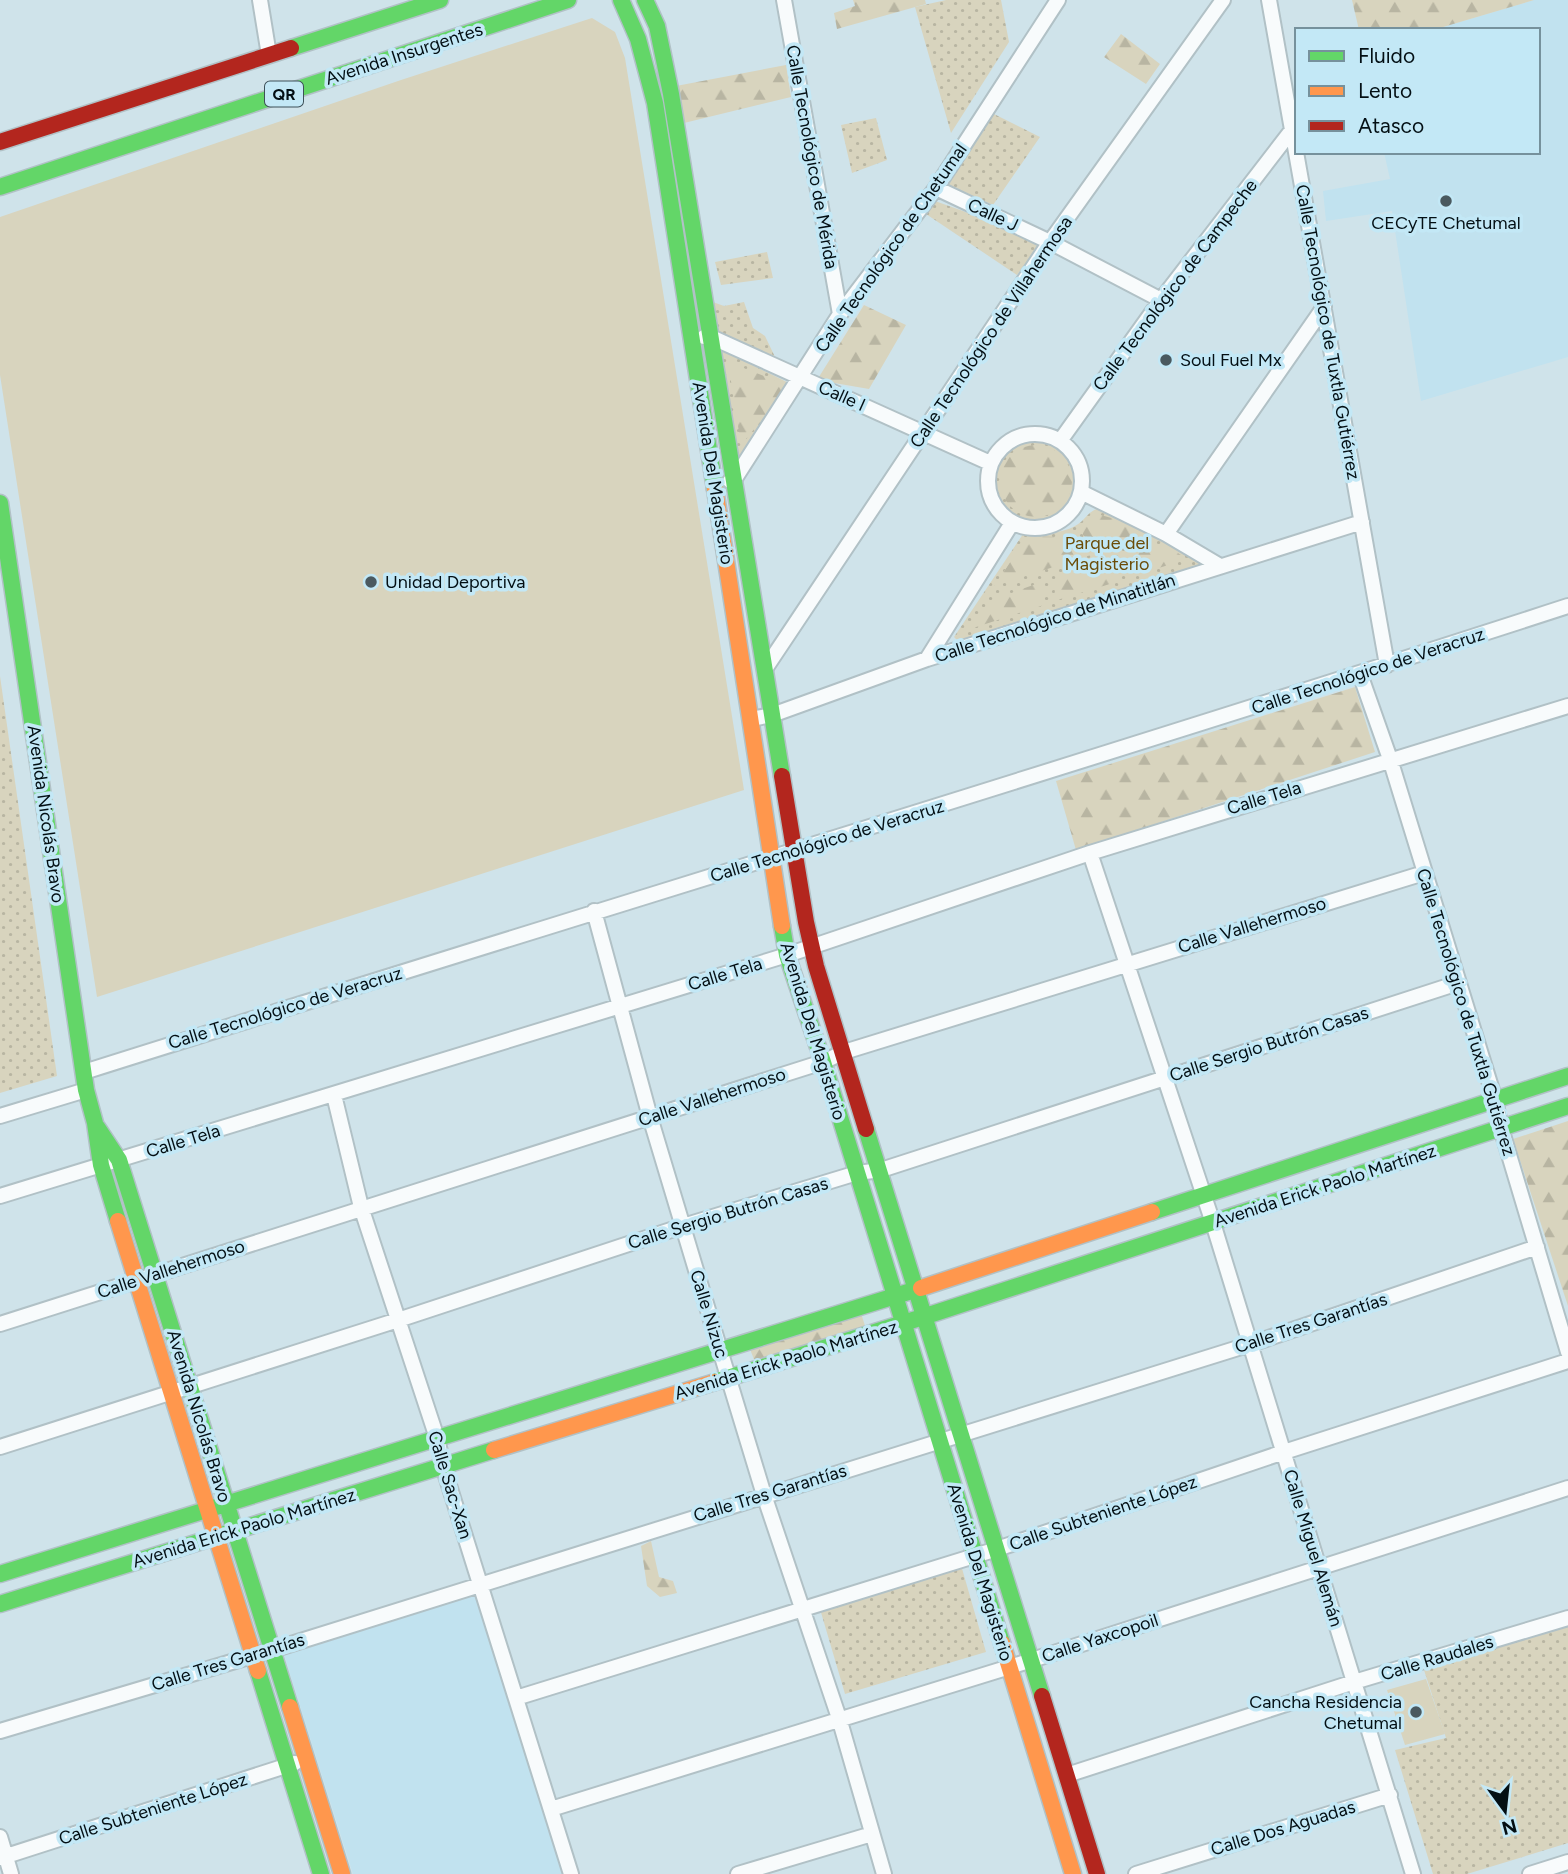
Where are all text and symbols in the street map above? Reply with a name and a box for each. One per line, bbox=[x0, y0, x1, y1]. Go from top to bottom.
street label: Avenida Insurgentes bbox=[323, 18, 485, 90]
legend bbox=[1295, 28, 1540, 154]
street label: Calle Tecnológico de Mérida bbox=[781, 43, 843, 271]
text: Fluido bbox=[1358, 43, 1415, 68]
text: Lento bbox=[1358, 78, 1412, 103]
road number: QR bbox=[265, 82, 303, 106]
text: Atasco bbox=[1358, 113, 1424, 138]
street label: Calle Tecnológico de Chetumal bbox=[810, 139, 972, 357]
street label: Calle Tecnológico de Campeche bbox=[1088, 175, 1262, 395]
street label: Calle Tecnológico de Tuxtla Gutiérrez bbox=[1291, 183, 1365, 481]
marker: CECyTE Chetumal bbox=[1438, 193, 1454, 209]
street label: Calle J bbox=[964, 194, 1022, 236]
street label: Calle Tecnológico de Villahermosa bbox=[905, 212, 1077, 452]
place label: CECyTE Chetumal bbox=[1371, 212, 1521, 234]
place label: Soul Fuel Mx bbox=[1180, 349, 1282, 371]
marker: Soul Fuel Mx bbox=[1158, 352, 1174, 368]
street label: Calle I bbox=[815, 376, 869, 416]
street label: Avenida Del Magisterio bbox=[688, 380, 738, 566]
park label: Parque del Magisterio bbox=[1065, 532, 1149, 575]
street label: Calle Tecnológico de Minatitlán bbox=[932, 569, 1178, 667]
place label: Unidad Deportiva bbox=[385, 571, 525, 593]
marker: Unidad Deportiva bbox=[363, 574, 379, 590]
street label: Calle Tecnológico de Veracruz bbox=[1249, 623, 1487, 719]
street label: Avenida Nicolás Bravo bbox=[23, 724, 69, 904]
street label: Calle Tela bbox=[1224, 776, 1304, 820]
street label: Calle Tecnológico de Veracruz bbox=[707, 795, 947, 887]
street label: Calle Tecnológico de Tuxtla Gutiérrez bbox=[1412, 866, 1520, 1158]
street label: Calle Vallehermoso bbox=[1175, 892, 1329, 958]
street label: Avenida Del Magisterio bbox=[775, 939, 851, 1123]
street label: Calle Tela bbox=[685, 952, 765, 996]
street label: Calle Tecnológico de Veracruz bbox=[165, 962, 405, 1054]
street label: Calle Sergio Butrón Casas bbox=[1167, 1001, 1371, 1087]
street label: Calle Vallehermoso bbox=[636, 1063, 788, 1131]
street label: Calle Tela bbox=[143, 1119, 223, 1163]
street label: Avenida Erick Paolo Martínez bbox=[1211, 1140, 1439, 1232]
street label: Calle Sergio Butrón Casas bbox=[625, 1172, 831, 1254]
street label: Calle Vallehermoso bbox=[95, 1235, 247, 1303]
street label: Calle Nizuc bbox=[685, 1267, 733, 1361]
street label: Calle Tres Garantías bbox=[1232, 1288, 1390, 1358]
street label: Avenida Erick Paolo Martínez bbox=[672, 1316, 900, 1404]
street label: Avenida Nicolás Bravo bbox=[162, 1327, 236, 1505]
street label: Calle Sac-Xan bbox=[423, 1428, 477, 1542]
street label: Calle Tres Garantías bbox=[691, 1459, 849, 1527]
street label: Calle Miguel Alemán bbox=[1279, 1467, 1347, 1629]
street label: Calle Subteniente López bbox=[1006, 1471, 1200, 1555]
street label: Avenida Del Magisterio bbox=[942, 1480, 1018, 1664]
street label: Avenida Erick Paolo Martínez bbox=[130, 1484, 358, 1572]
street label: Calle Yaxcopoil bbox=[1039, 1609, 1161, 1667]
street label: Calle Tres Garantías bbox=[149, 1628, 307, 1696]
street label: Calle Raudales bbox=[1378, 1630, 1496, 1686]
place label: Cancha Residencia Chetumal bbox=[1249, 1691, 1402, 1734]
marker: Cancha Residencia Chetumal bbox=[1408, 1704, 1424, 1720]
street label: Calle Subteniente López bbox=[56, 1768, 250, 1850]
north arrow bbox=[1470, 1776, 1540, 1846]
street label: Calle Dos Aguadas bbox=[1208, 1796, 1358, 1860]
text: N bbox=[1499, 1814, 1519, 1840]

